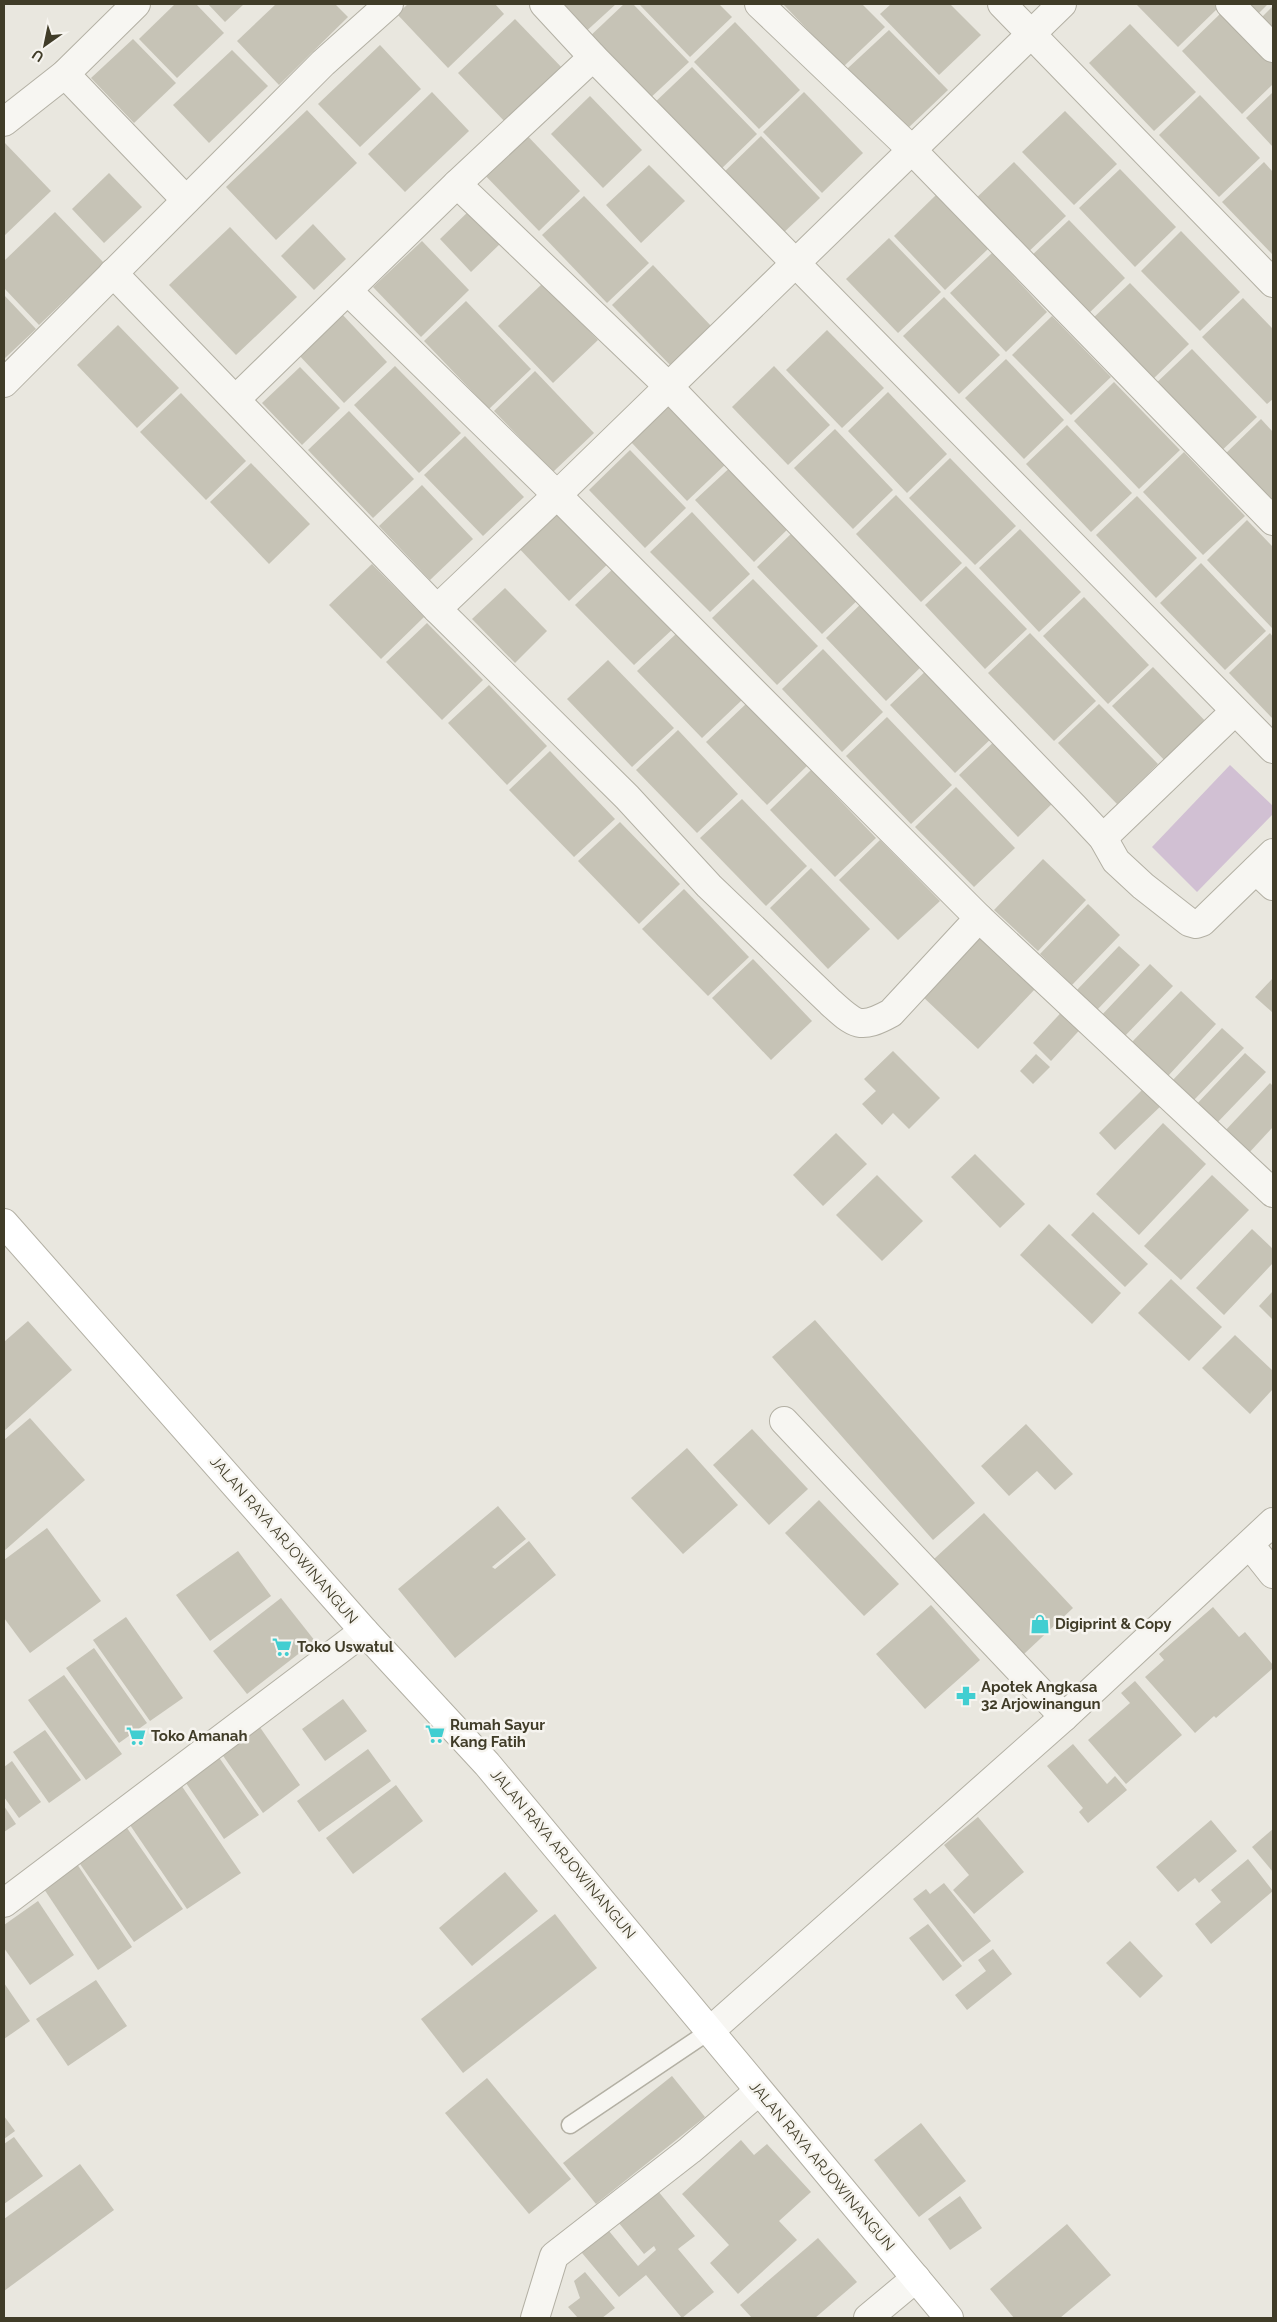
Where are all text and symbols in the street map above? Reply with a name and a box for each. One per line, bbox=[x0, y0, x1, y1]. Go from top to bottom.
north arrow bbox=[20, 20, 70, 70]
text: U bbox=[29, 46, 47, 65]
street label: JALAN RAYA ARJOWINANGUN bbox=[206, 1453, 362, 1627]
shop icon: Digiprint & Copy bbox=[1029, 1613, 1051, 1635]
place label: Digiprint & Copy bbox=[1055, 1615, 1172, 1633]
supermarket icon: Toko Uswatul bbox=[271, 1636, 293, 1658]
place label: Toko Uswatul bbox=[297, 1638, 394, 1656]
place label: Apotek Angkasa 32 Arjowinangun bbox=[981, 1678, 1101, 1713]
pharmacy icon: Apotek Angkasa 32 Arjowinangun bbox=[955, 1685, 977, 1707]
place label: Rumah Sayur Kang Fatih bbox=[450, 1716, 545, 1751]
supermarket icon: Rumah Sayur Kang Fatih bbox=[424, 1723, 446, 1745]
supermarket icon: Toko Amanah bbox=[125, 1725, 147, 1747]
place label: Toko Amanah bbox=[151, 1727, 247, 1745]
street label: JALAN RAYA ARJOWINANGUN bbox=[487, 1765, 639, 1943]
street label: JALAN RAYA ARJOWINANGUN bbox=[746, 2077, 898, 2255]

